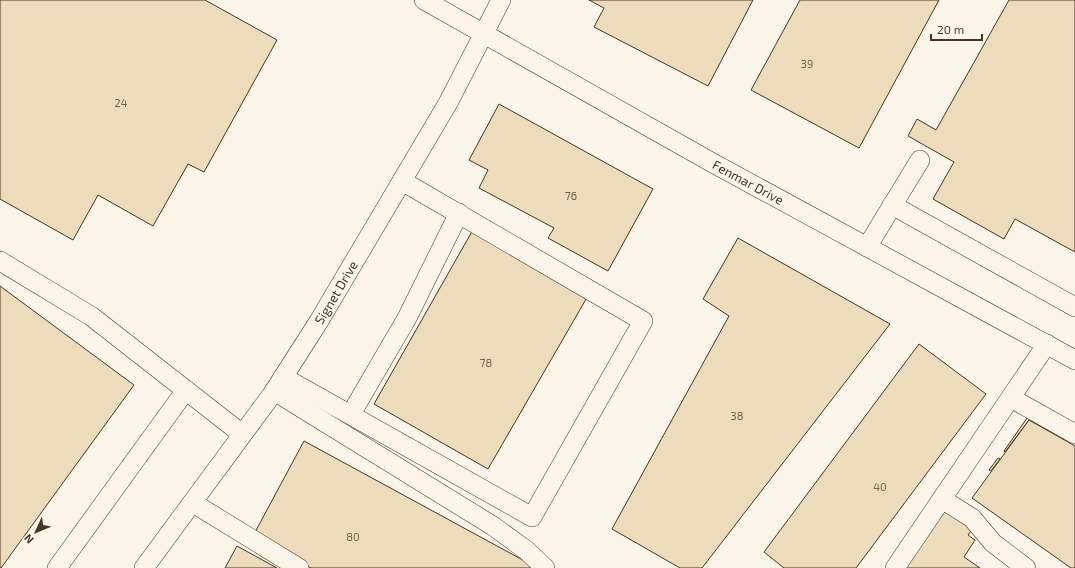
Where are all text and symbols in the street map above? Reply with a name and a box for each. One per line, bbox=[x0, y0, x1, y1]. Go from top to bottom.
scale bar bbox=[931, 16, 982, 42]
text: 20 m bbox=[937, 22, 964, 36]
house number: 39 bbox=[801, 57, 813, 70]
house number: 24 bbox=[115, 96, 128, 109]
street label: Fenmar Drive bbox=[710, 156, 787, 208]
house number: 76 bbox=[565, 189, 577, 202]
street label: Signet Drive bbox=[311, 258, 361, 327]
house number: 78 bbox=[480, 356, 492, 369]
house number: 38 bbox=[731, 409, 743, 422]
house number: 40 bbox=[873, 480, 887, 493]
north arrow bbox=[16, 512, 56, 552]
house number: 80 bbox=[346, 530, 360, 543]
text: N bbox=[21, 532, 36, 547]

